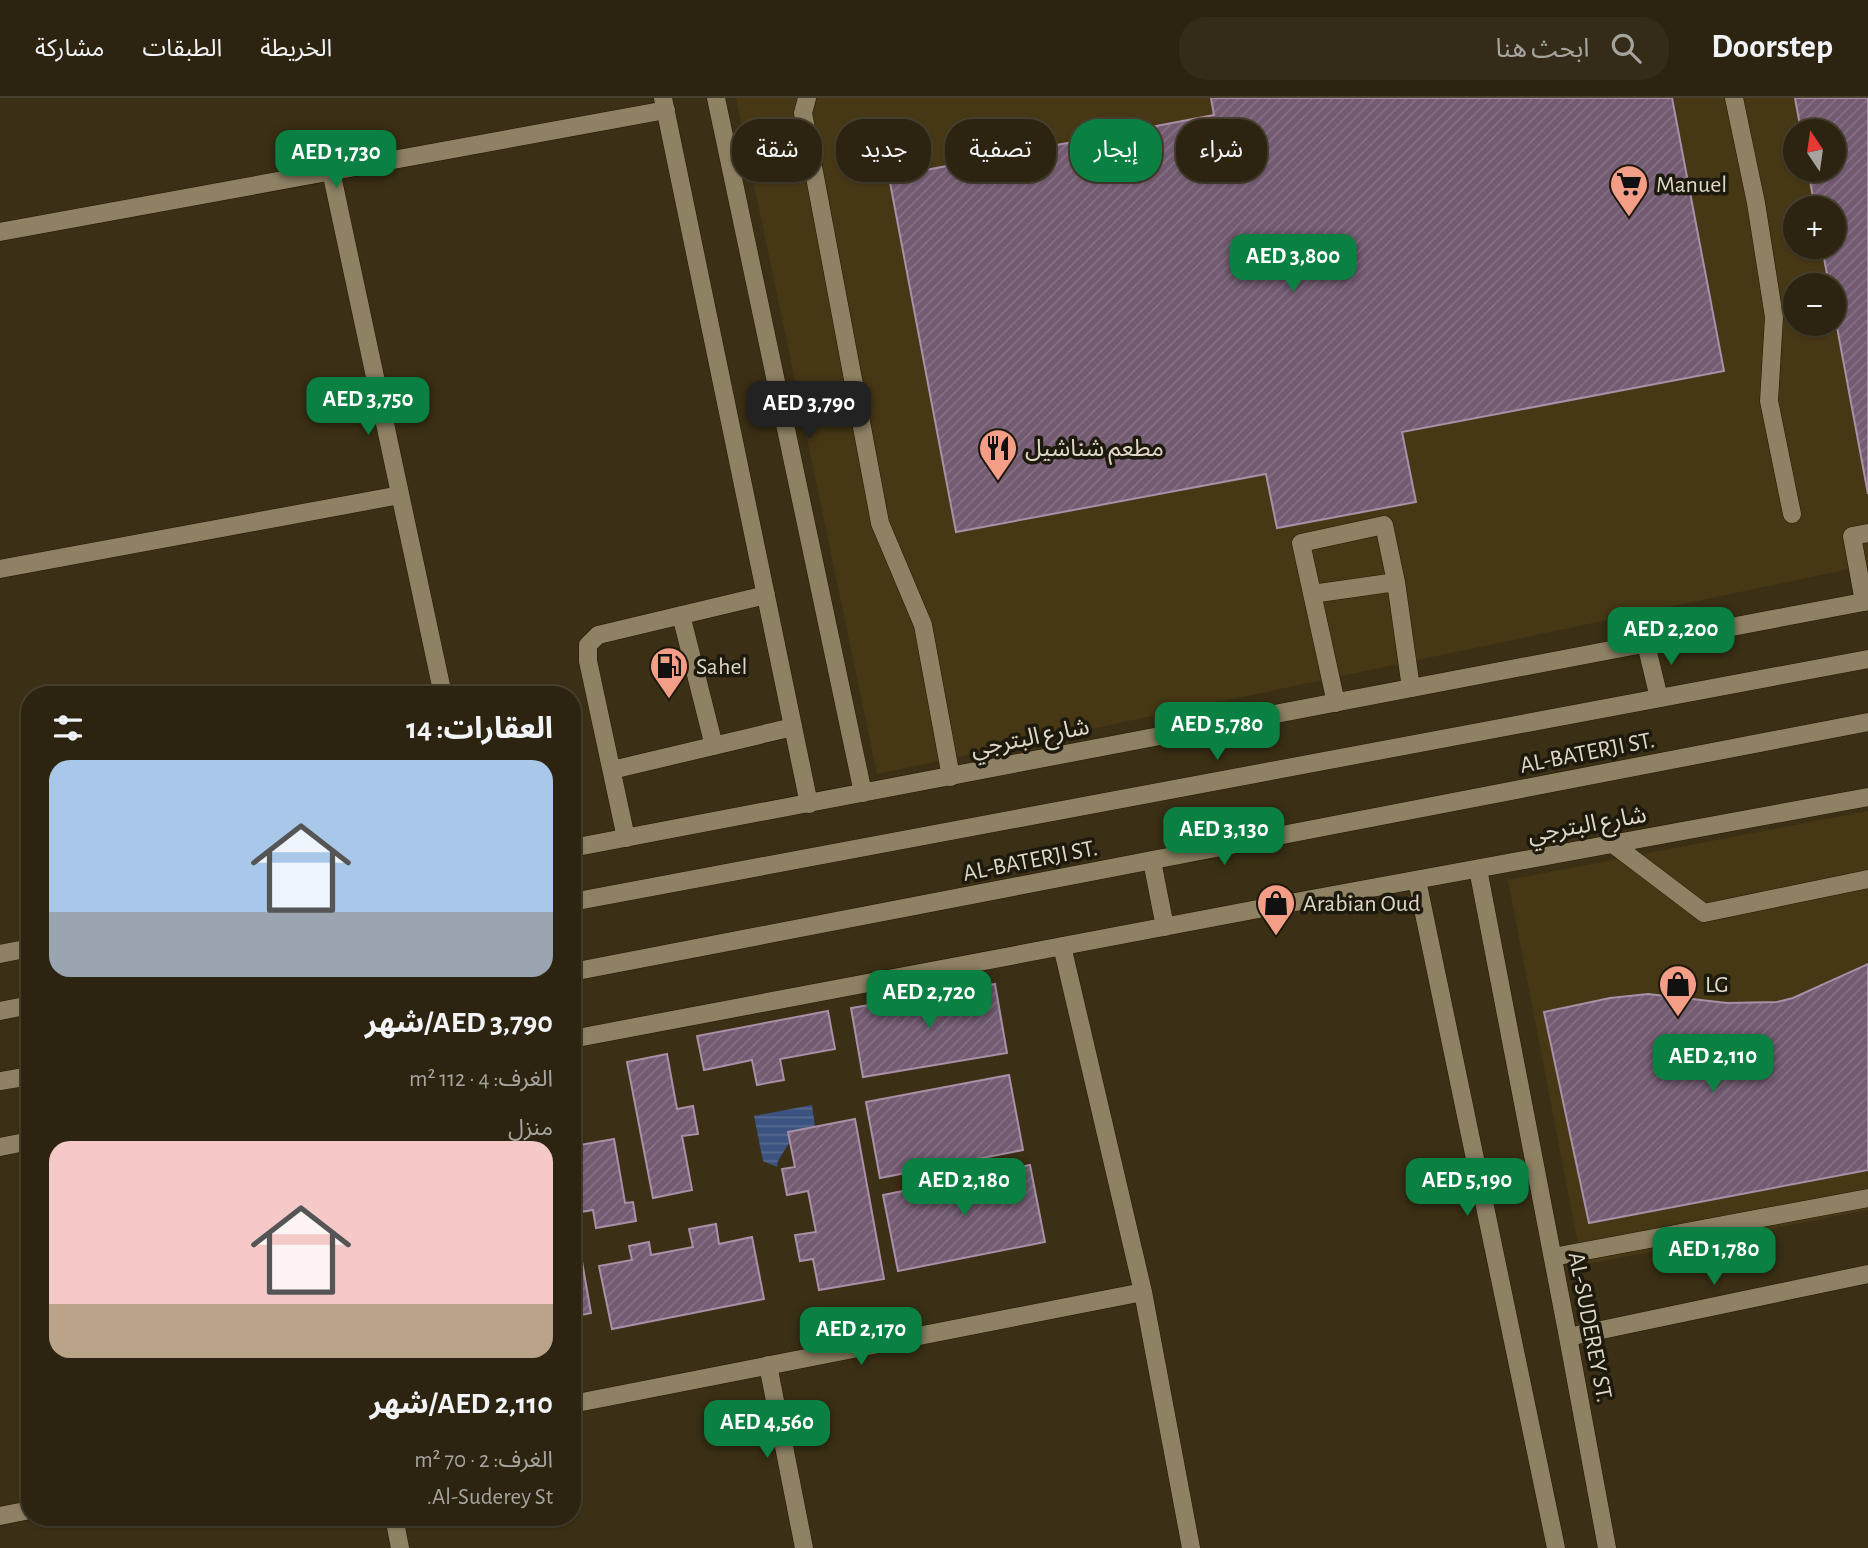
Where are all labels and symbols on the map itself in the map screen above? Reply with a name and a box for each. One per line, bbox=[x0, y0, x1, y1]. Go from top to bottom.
north arrow bbox=[1783, 119, 1846, 182]
pin: AED 1,730 bbox=[256, 130, 416, 190]
supermarket icon: Manuel bbox=[1608, 163, 1650, 218]
place label: Manuel bbox=[1656, 173, 1727, 197]
pin: AED 3,800 bbox=[1213, 234, 1373, 294]
pin: AED 3,750 bbox=[288, 378, 448, 437]
pin: AED 3,790 bbox=[729, 382, 889, 441]
restaurant icon: مطعم شناشيل bbox=[977, 427, 1019, 482]
place label: مطعم شناشيل bbox=[1025, 437, 1164, 465]
pin: AED 2,200 bbox=[1591, 608, 1751, 667]
fuel station icon: Sahel bbox=[648, 645, 690, 700]
place label: Sahel bbox=[696, 655, 747, 679]
pin: AED 5,780 bbox=[1137, 702, 1297, 762]
street label: شارع البترجي bbox=[969, 715, 1093, 767]
street label: AL-BATERJI ST. bbox=[1518, 728, 1657, 778]
street label: شارع البترجي bbox=[1526, 803, 1649, 853]
pin: AED 3,130 bbox=[1144, 808, 1304, 867]
street label: AL-BATERJI ST. bbox=[961, 836, 1100, 886]
shop icon: Arabian Oud bbox=[1255, 882, 1297, 937]
place label: Arabian Oud bbox=[1303, 892, 1420, 916]
shop icon: LG bbox=[1657, 963, 1699, 1018]
pin: AED 2,720 bbox=[849, 970, 1009, 1030]
place label: LG bbox=[1705, 973, 1729, 997]
pin: AED 2,110 bbox=[1633, 1034, 1793, 1094]
pin: AED 2,180 bbox=[884, 1158, 1044, 1218]
pin: AED 5,190 bbox=[1387, 1158, 1547, 1218]
pin: AED 1,780 bbox=[1634, 1228, 1794, 1287]
street label: AL-SUDEREY ST. bbox=[1564, 1250, 1616, 1404]
pin: AED 2,170 bbox=[781, 1308, 941, 1367]
pin: AED 4,560 bbox=[687, 1400, 847, 1460]

